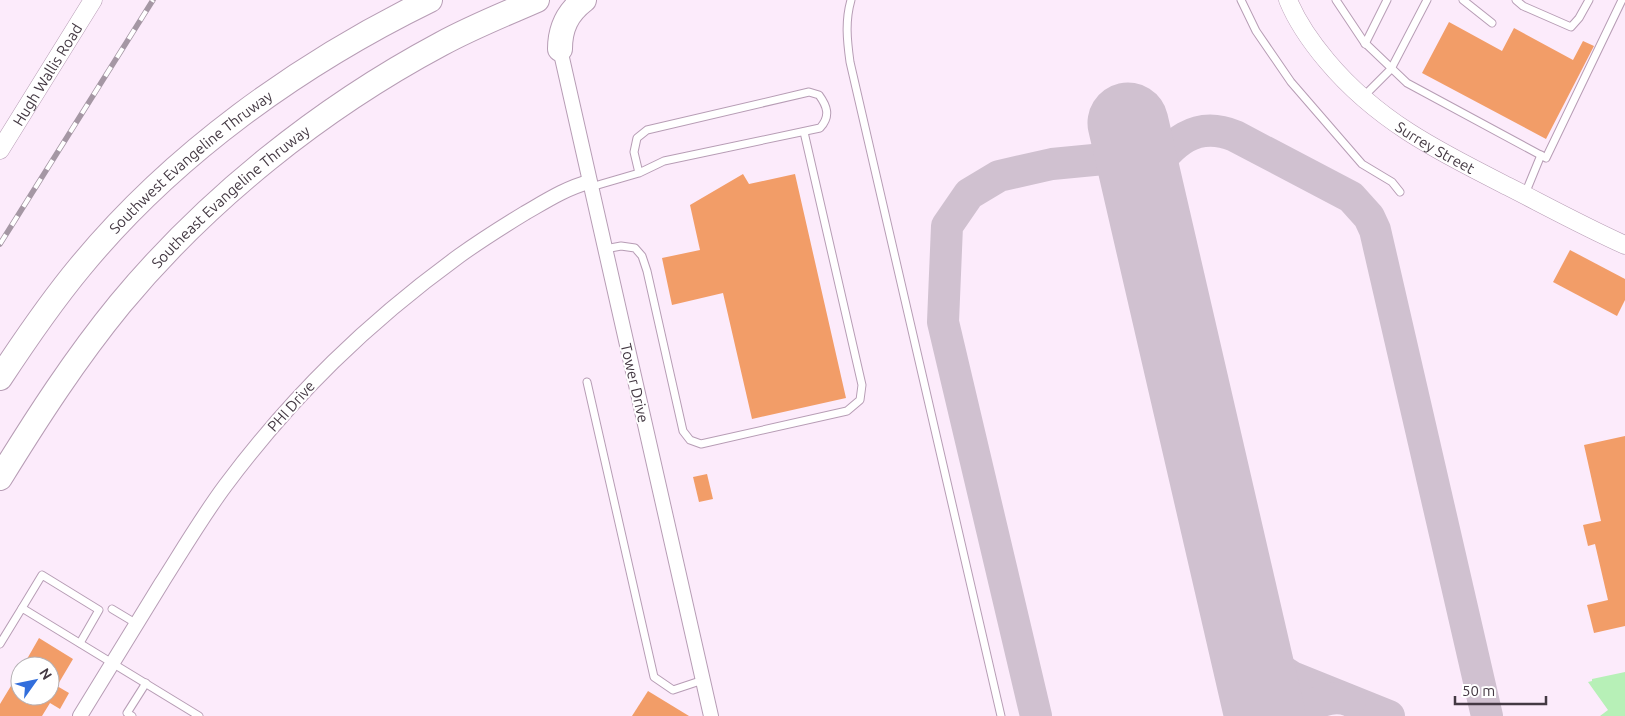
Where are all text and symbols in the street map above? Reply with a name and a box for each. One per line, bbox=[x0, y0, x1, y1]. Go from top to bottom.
street label: Hugh Wallis Road bbox=[9, 20, 85, 129]
street label: Southwest Evangeline Thruway bbox=[105, 87, 275, 237]
street label: Surrey Street bbox=[1393, 117, 1478, 177]
street label: Southeast Evangeline Thruway bbox=[148, 121, 312, 271]
street label: Tower Drive bbox=[618, 342, 652, 424]
street label: PHI Drive bbox=[264, 377, 318, 435]
north arrow bbox=[10, 656, 60, 706]
text: N bbox=[36, 665, 55, 683]
scale bar bbox=[1455, 674, 1546, 706]
text: 50 m bbox=[1462, 682, 1495, 699]

